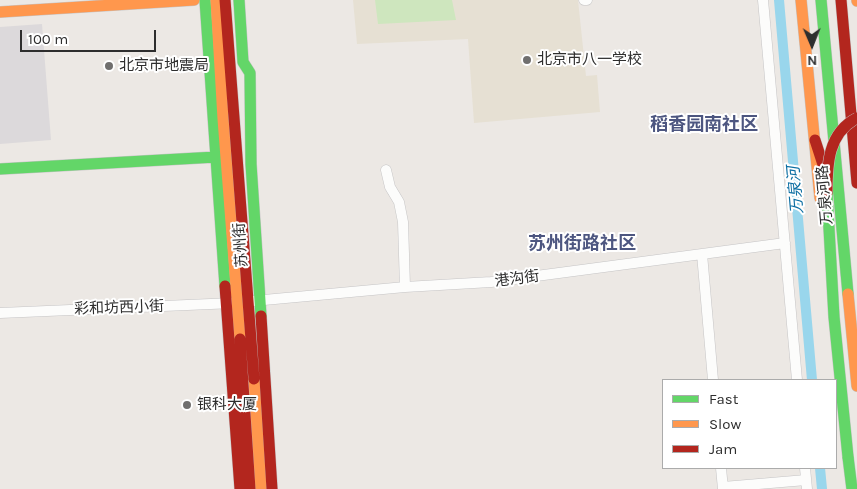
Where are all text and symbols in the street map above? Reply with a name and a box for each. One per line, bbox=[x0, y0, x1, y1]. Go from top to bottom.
scale bar bbox=[22, 20, 159, 52]
north arrow bbox=[787, 20, 837, 70]
text: 100 m bbox=[28, 30, 68, 48]
place label: 北京市八一学校 bbox=[537, 51, 642, 69]
text: N bbox=[807, 52, 817, 69]
marker: 北京市八一学校 bbox=[521, 54, 533, 66]
place label: 北京市地震局 bbox=[119, 57, 209, 75]
marker: 北京市地震局 bbox=[103, 60, 115, 72]
district label: 稻香园南社区 bbox=[650, 114, 758, 136]
street label: 万泉河路 bbox=[813, 164, 837, 226]
water label: 万泉河 bbox=[784, 165, 808, 215]
street label: 苏州街 bbox=[230, 222, 252, 268]
district label: 苏州街路社区 bbox=[528, 233, 636, 255]
street label: 港沟街 bbox=[494, 267, 540, 291]
street label: 彩和坊西小街 bbox=[74, 297, 164, 319]
legend bbox=[662, 379, 837, 469]
text: Fast bbox=[709, 390, 738, 408]
place label: 银科大厦 bbox=[197, 396, 257, 414]
marker: 银科大厦 bbox=[181, 399, 193, 411]
text: Slow bbox=[709, 415, 741, 433]
text: Jam bbox=[709, 440, 737, 458]

